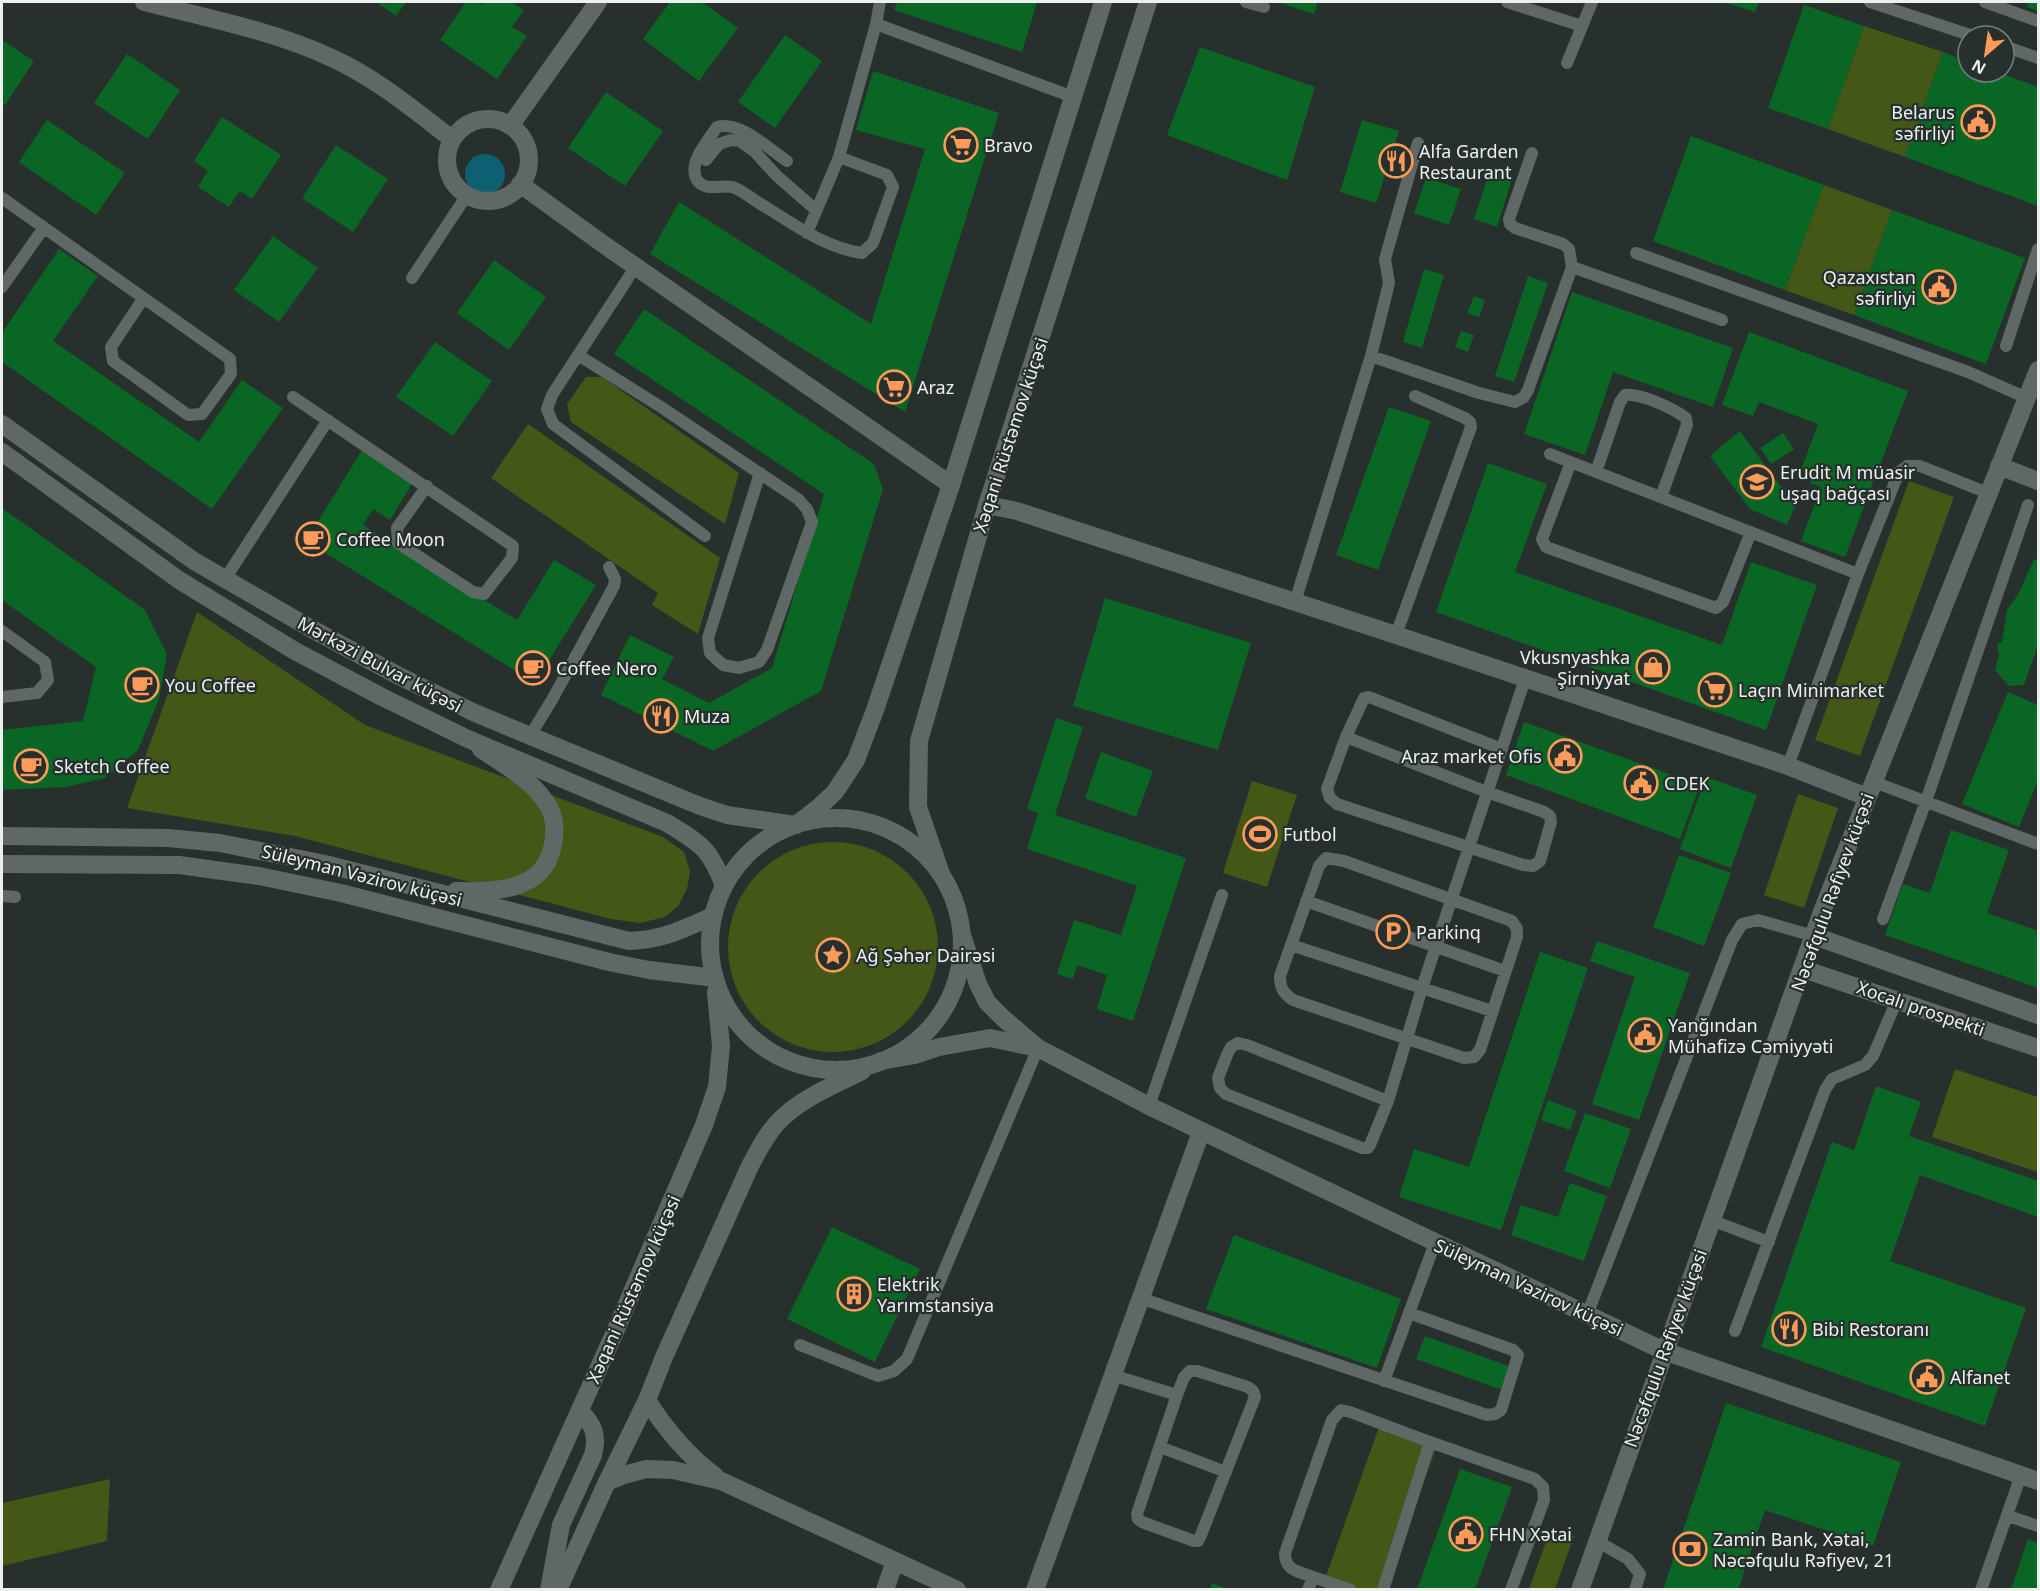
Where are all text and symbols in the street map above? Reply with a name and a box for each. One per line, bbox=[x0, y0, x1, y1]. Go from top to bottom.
north arrow bbox=[1956, 24, 2016, 84]
text: N bbox=[1968, 54, 1990, 80]
place label: Belarus səfirliyi bbox=[1891, 100, 1955, 145]
public building icon: Belarus səfirliyi bbox=[1960, 104, 1996, 140]
supermarket icon: Bravo bbox=[943, 127, 979, 163]
place label: Bravo bbox=[984, 133, 1033, 157]
place label: Alfa Garden Restaurant bbox=[1419, 139, 1519, 184]
restaurant icon: Alfa Garden Restaurant bbox=[1378, 143, 1414, 179]
place label: Qazaxıstan səfirliyi bbox=[1823, 265, 1916, 310]
public building icon: Qazaxıstan səfirliyi bbox=[1921, 269, 1957, 305]
street label: Xəqani Rüstəmov küçəsi bbox=[967, 334, 1053, 536]
supermarket icon: Araz bbox=[876, 369, 912, 405]
place label: Araz bbox=[917, 375, 954, 399]
place label: Erudit M müasir uşaq bağçası bbox=[1780, 460, 1916, 505]
school or university icon: Erudit M müasir uşaq bağçası bbox=[1739, 464, 1775, 500]
cafe icon: Coffee Moon bbox=[295, 521, 331, 557]
place label: Coffee Moon bbox=[336, 527, 445, 551]
street label: Mərkəzi Bulvar küçəsi bbox=[294, 610, 466, 718]
place label: Vkusnyashka Şirniyyat bbox=[1520, 645, 1630, 690]
shop icon: Vkusnyashka Şirniyyat bbox=[1635, 649, 1671, 685]
cafe icon: Coffee Nero bbox=[515, 650, 551, 686]
place label: Coffee Nero bbox=[556, 656, 657, 680]
cafe icon: You Coffee bbox=[124, 667, 160, 703]
supermarket icon: Laçın Minimarket bbox=[1697, 672, 1733, 708]
place label: You Coffee bbox=[165, 673, 256, 697]
place label: Laçın Minimarket bbox=[1738, 678, 1884, 702]
restaurant icon: Muza bbox=[643, 698, 679, 734]
place label: Muza bbox=[684, 704, 730, 728]
public building icon: Araz market Ofis bbox=[1547, 738, 1583, 774]
place label: Araz market Ofis bbox=[1401, 744, 1542, 768]
cafe icon: Sketch Coffee bbox=[13, 748, 49, 784]
place label: Sketch Coffee bbox=[54, 754, 170, 778]
public building icon: CDEK bbox=[1623, 765, 1659, 801]
place label: CDEK bbox=[1664, 771, 1711, 795]
street label: Nəcəfqulu Rəfiyev küçəsi bbox=[1785, 790, 1879, 994]
sports icon: Futbol bbox=[1242, 816, 1278, 852]
place label: Futbol bbox=[1283, 822, 1337, 846]
street label: Süleyman Vəzirov küçəsi bbox=[259, 838, 465, 912]
parking icon: Parkinq bbox=[1375, 914, 1411, 950]
place label: Parkinq bbox=[1416, 920, 1481, 944]
place icon: Ağ Şəhər Dairəsi bbox=[815, 937, 851, 973]
place label: Ağ Şəhər Dairəsi bbox=[856, 943, 995, 967]
street label: Xocalı prospekti bbox=[1854, 975, 1988, 1041]
place label: Yanğından Mühafizə Cəmiyyəti bbox=[1668, 1013, 1833, 1058]
public building icon: Yanğından Mühafizə Cəmiyyəti bbox=[1627, 1017, 1663, 1053]
street label: Xəqani Rüstəmov küçəsi bbox=[581, 1191, 685, 1387]
street label: Süleyman Vəzirov küçəsi bbox=[1431, 1233, 1627, 1341]
street label: Nəcəfqulu Rəfiyev küçəsi bbox=[1618, 1246, 1712, 1450]
place label: Elektrik Yarımstansiya bbox=[877, 1272, 994, 1317]
building icon: Elektrik Yarımstansiya bbox=[836, 1276, 872, 1312]
restaurant icon: ‌Bibi Restoranı bbox=[1771, 1311, 1807, 1347]
place label: ‌Bibi Restoranı bbox=[1812, 1317, 1929, 1341]
public building icon: Alfanet bbox=[1909, 1359, 1945, 1395]
place label: Alfanet bbox=[1950, 1365, 2011, 1389]
public building icon: FHN Xətai bbox=[1448, 1516, 1484, 1552]
place label: FHN Xətai bbox=[1489, 1522, 1572, 1546]
place label: Zamin Bank, Xətai, Nəcəfqulu Rəfiyev, 21 bbox=[1713, 1527, 1894, 1572]
bank icon: Zamin Bank, Xətai, Nəcəfqulu Rəfiyev, 21 bbox=[1672, 1531, 1708, 1567]

